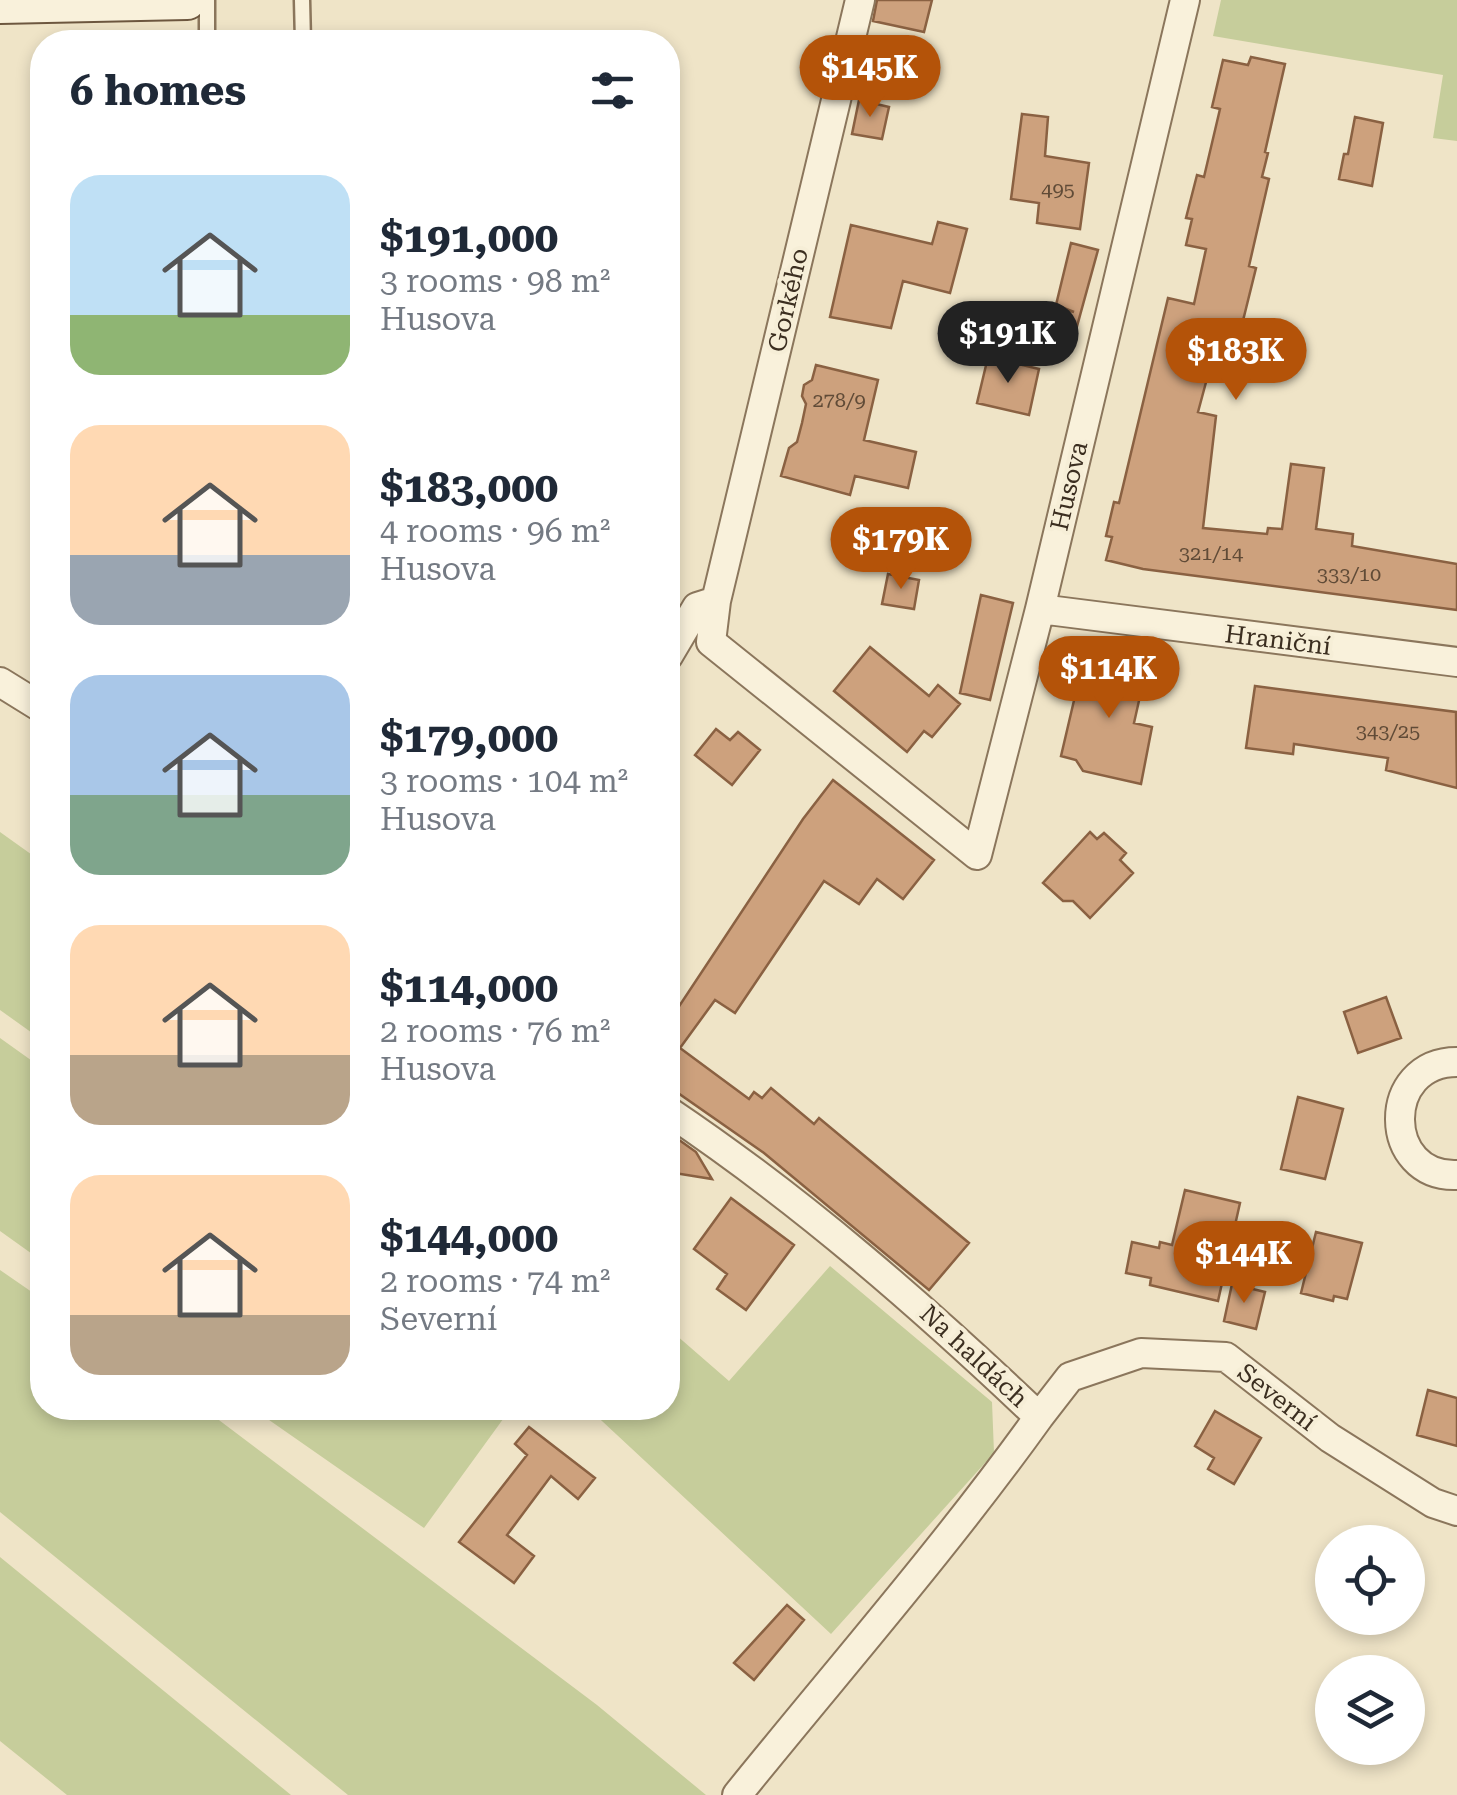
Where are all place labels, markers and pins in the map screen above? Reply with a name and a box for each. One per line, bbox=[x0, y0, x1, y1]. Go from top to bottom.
pin: $145K bbox=[800, 35, 940, 120]
pin: $191K bbox=[938, 301, 1078, 386]
pin: $183K bbox=[1166, 318, 1306, 403]
pin: $179K bbox=[831, 507, 971, 592]
pin: $114K bbox=[1039, 636, 1179, 721]
pin: $144K bbox=[1174, 1221, 1314, 1306]

